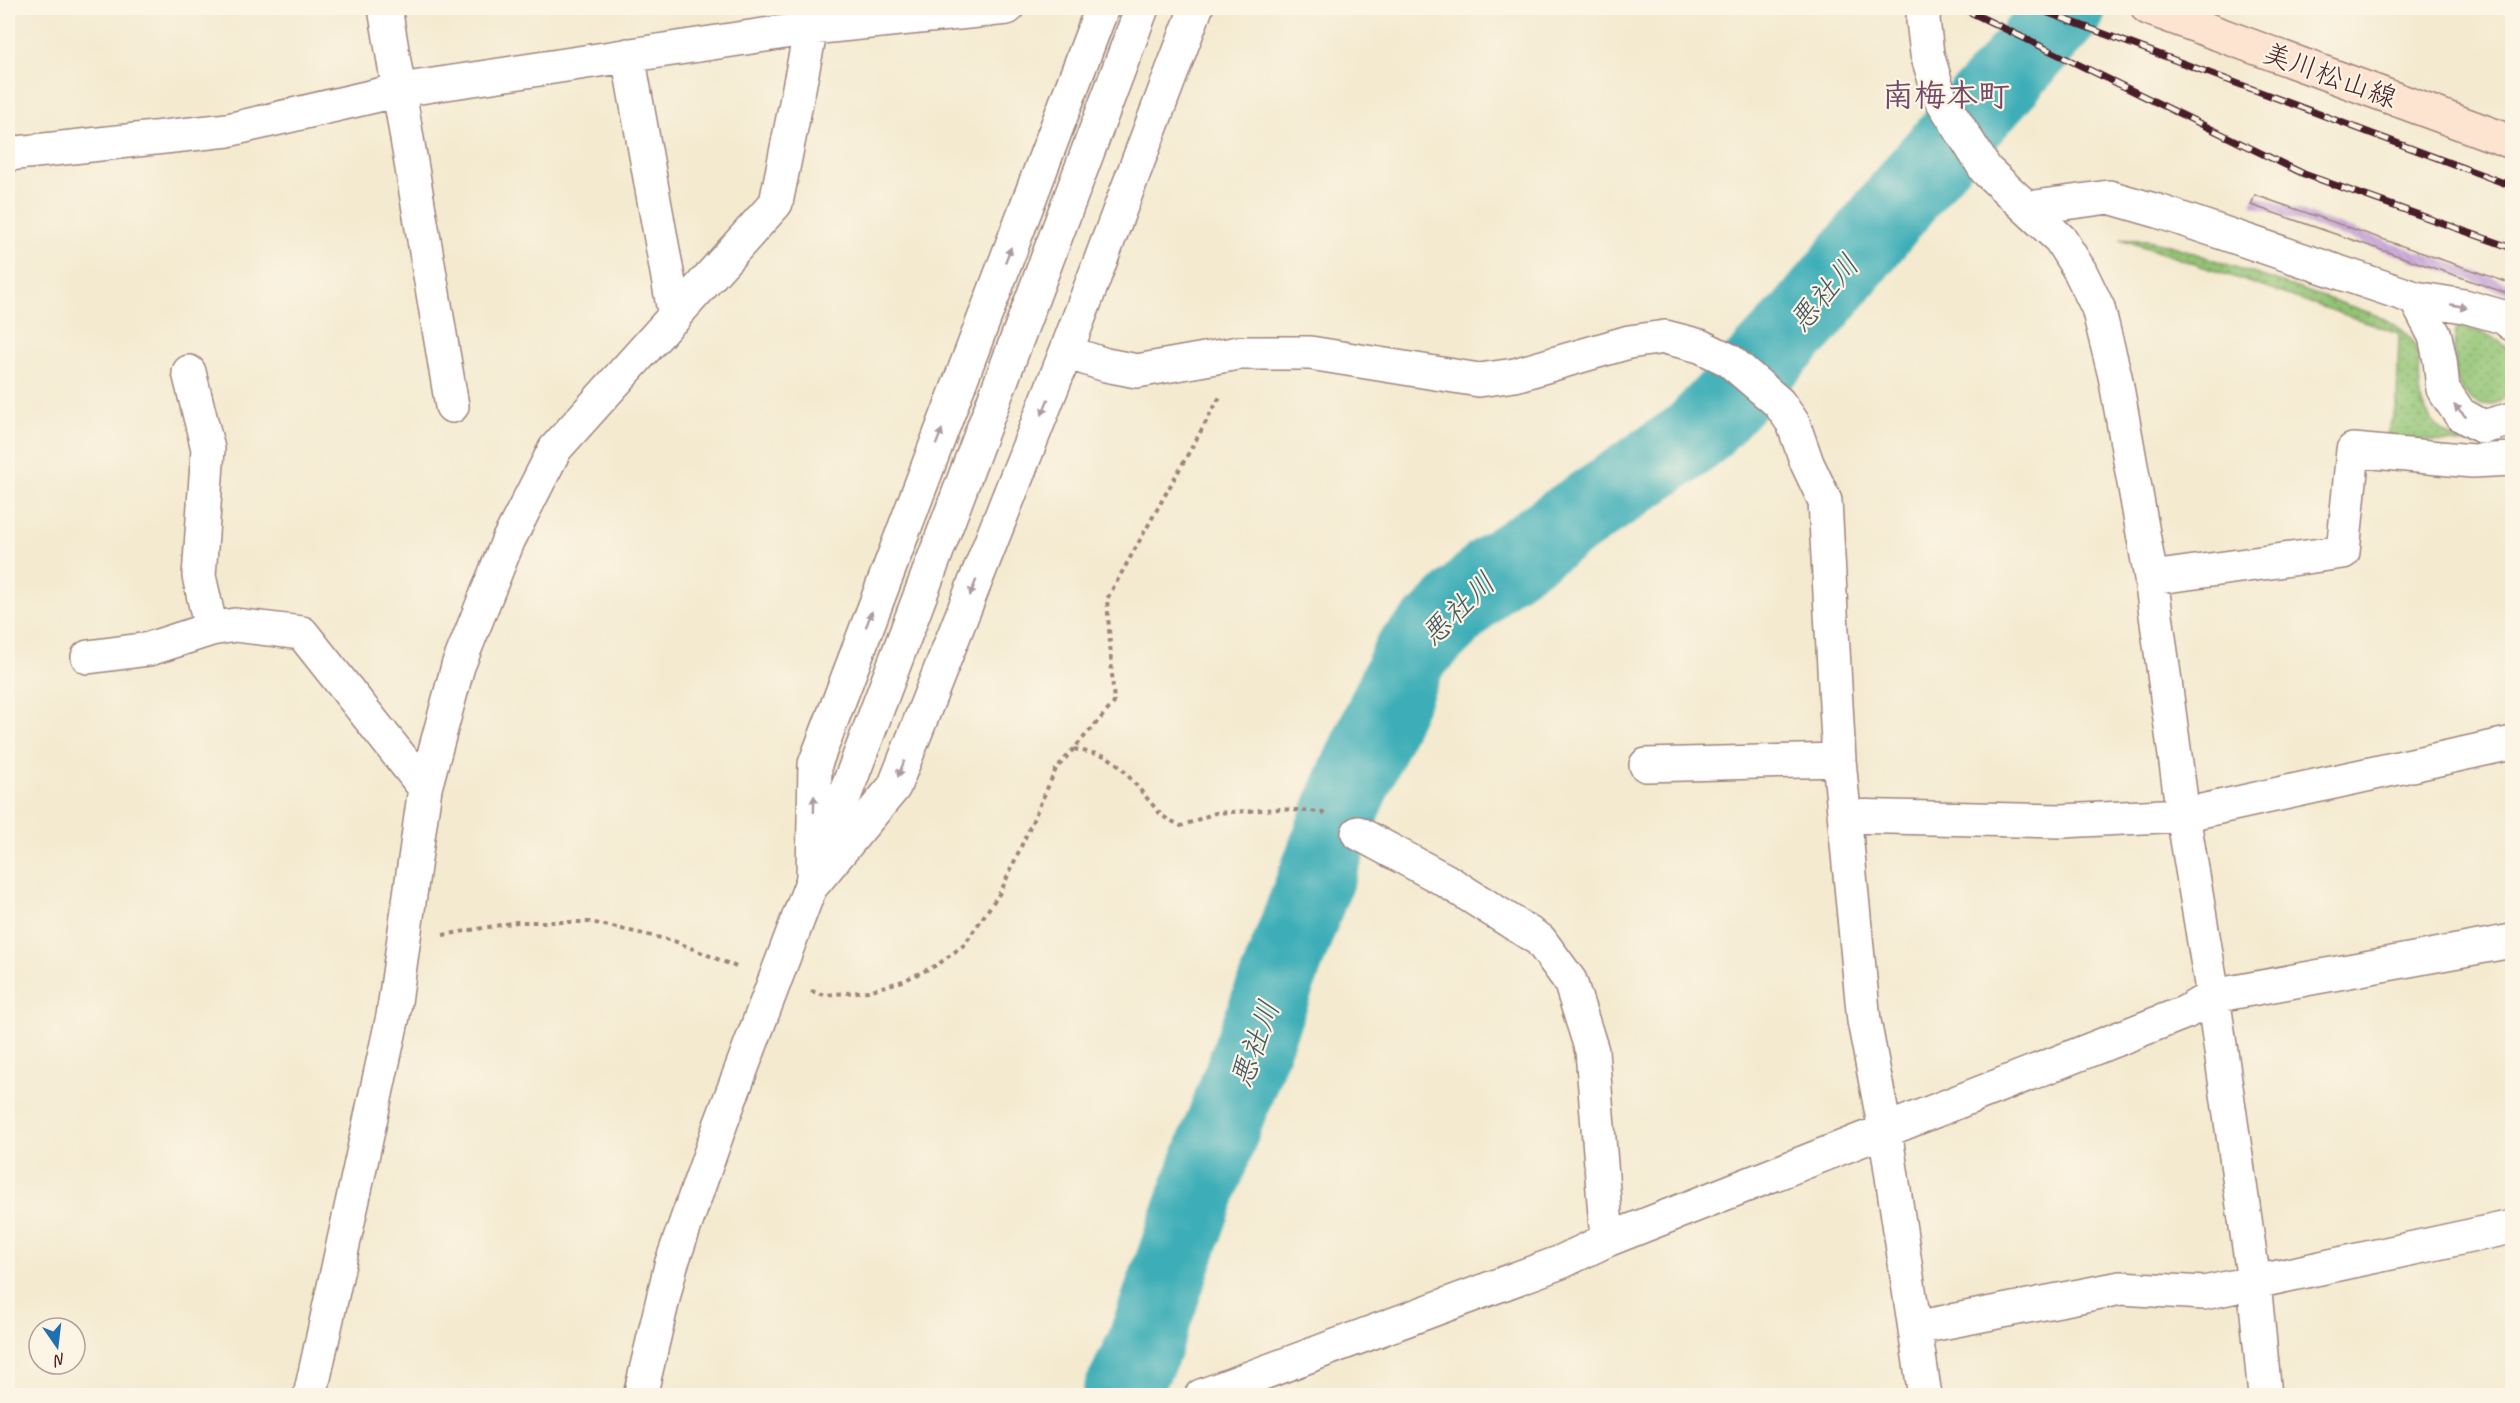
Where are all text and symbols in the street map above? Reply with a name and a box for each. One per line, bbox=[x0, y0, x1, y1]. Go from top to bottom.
street label: 美川松山線 bbox=[2258, 35, 2402, 115]
district label: 南梅本町 bbox=[1882, 75, 2010, 116]
one-way arrow bbox=[1003, 246, 1013, 264]
water label: 悪社川 bbox=[1781, 246, 1867, 340]
one-way arrow bbox=[2450, 302, 2469, 311]
one-way arrow bbox=[1040, 398, 1050, 416]
one-way arrow bbox=[2454, 405, 2468, 419]
one-way arrow bbox=[934, 428, 944, 446]
water label: 悪社川 bbox=[1412, 564, 1504, 654]
one-way arrow bbox=[968, 579, 977, 597]
one-way arrow bbox=[865, 610, 875, 628]
one-way arrow bbox=[896, 761, 906, 779]
one-way arrow bbox=[809, 795, 819, 814]
water label: 悪社川 bbox=[1222, 995, 1288, 1093]
north arrow bbox=[27, 1316, 87, 1376]
text: N bbox=[50, 1349, 68, 1371]

